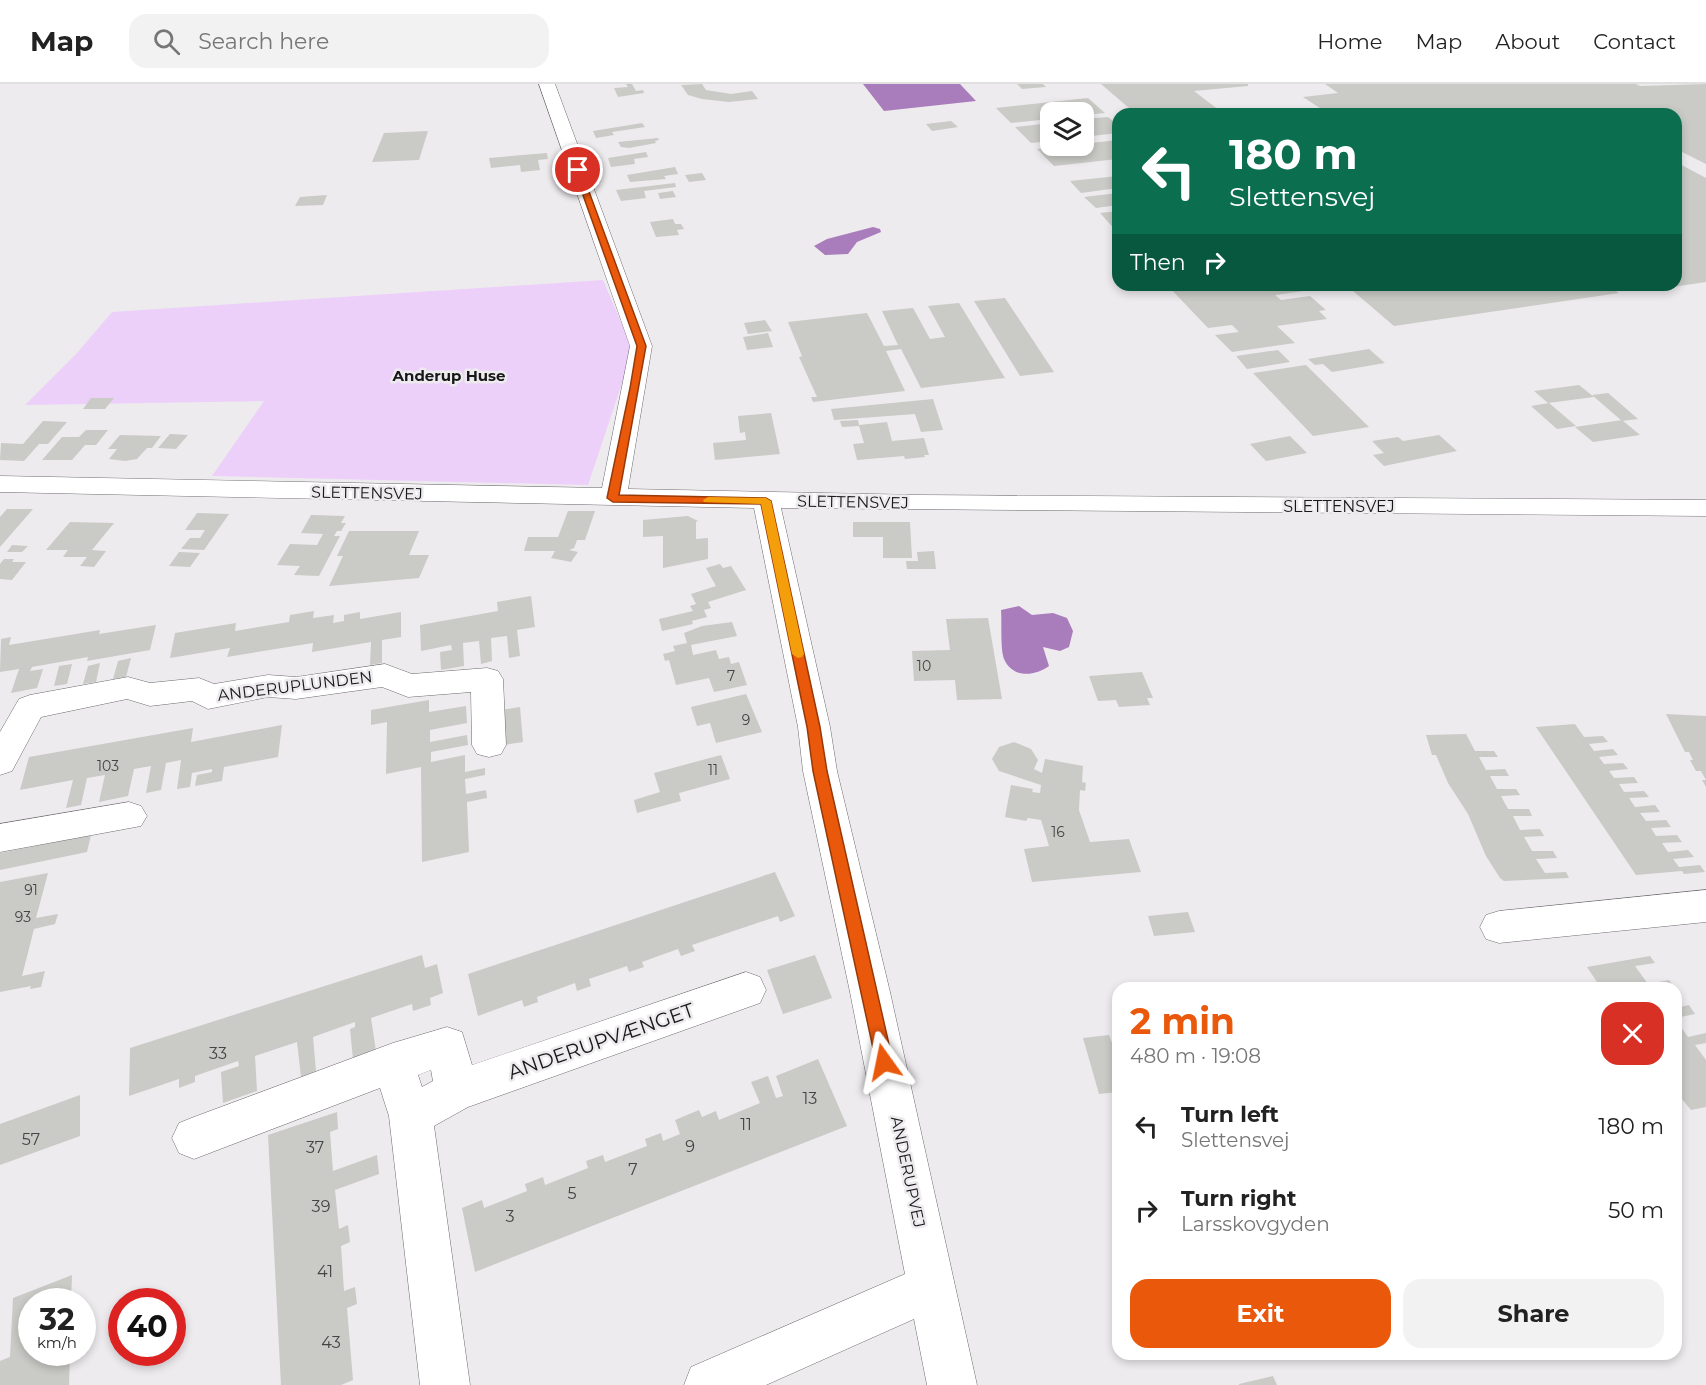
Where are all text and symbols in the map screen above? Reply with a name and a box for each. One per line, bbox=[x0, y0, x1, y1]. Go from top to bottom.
search box bbox=[129, 14, 549, 68]
text: Map bbox=[30, 24, 93, 58]
icon: search bbox=[150, 25, 183, 58]
text: Search here bbox=[198, 28, 329, 55]
text: Home bbox=[1317, 29, 1382, 54]
text: Map bbox=[1415, 29, 1462, 54]
text: About bbox=[1495, 29, 1560, 54]
text: Contact bbox=[1593, 29, 1676, 54]
map controls bbox=[1040, 102, 1094, 156]
button: layers bbox=[1040, 102, 1094, 156]
text: 180 m bbox=[1229, 128, 1358, 180]
icon: left bbox=[1130, 132, 1208, 210]
pin bbox=[552, 144, 603, 195]
icon: arrive bbox=[561, 153, 594, 186]
text: Slettensvej bbox=[1229, 180, 1375, 213]
icon: right bbox=[1198, 246, 1231, 279]
text: Then bbox=[1130, 249, 1186, 276]
district label: Anderup Huse bbox=[392, 366, 505, 385]
street label: SLETTENSVEJ bbox=[311, 483, 423, 503]
street label: SLETTENSVEJ bbox=[797, 492, 909, 512]
street label: SLETTENSVEJ bbox=[1283, 497, 1395, 516]
house number: 10 bbox=[917, 657, 931, 675]
street label: ANDERUPLUNDEN bbox=[217, 667, 373, 705]
house number: 7 bbox=[727, 667, 735, 685]
house number: 9 bbox=[742, 711, 750, 729]
house number: 103 bbox=[97, 757, 119, 775]
house number: 11 bbox=[708, 761, 718, 779]
house number: 16 bbox=[1051, 823, 1065, 841]
house number: 91 bbox=[24, 881, 38, 899]
house number: 93 bbox=[15, 908, 31, 926]
street label: ANDERUPVÆNGET bbox=[505, 998, 698, 1084]
text: 2 min bbox=[1130, 999, 1235, 1043]
button: close bbox=[1601, 1002, 1664, 1065]
position arrow bbox=[852, 1030, 916, 1094]
house number: 33 bbox=[209, 1044, 227, 1063]
text: 480 m · 19:08 bbox=[1130, 1044, 1261, 1068]
house number: 13 bbox=[803, 1089, 817, 1108]
text: Turn left bbox=[1181, 1101, 1279, 1128]
icon: left bbox=[1130, 1110, 1163, 1143]
text: 180 m bbox=[1598, 1113, 1664, 1140]
street label: ANDERUPVEJ bbox=[887, 1114, 929, 1230]
house number: 11 bbox=[740, 1115, 752, 1134]
text: Slettensvej bbox=[1181, 1128, 1289, 1152]
house number: 57 bbox=[22, 1130, 40, 1149]
house number: 9 bbox=[685, 1137, 695, 1156]
house number: 37 bbox=[306, 1138, 324, 1157]
house number: 7 bbox=[628, 1160, 638, 1179]
house number: 5 bbox=[567, 1184, 577, 1203]
text: Turn right bbox=[1181, 1185, 1296, 1212]
icon: right bbox=[1130, 1194, 1163, 1227]
house number: 39 bbox=[312, 1197, 330, 1216]
text: 50 m bbox=[1608, 1197, 1664, 1224]
house number: 3 bbox=[505, 1207, 515, 1226]
text: Larsskovgyden bbox=[1181, 1212, 1330, 1236]
house number: 41 bbox=[317, 1262, 333, 1281]
button: Exit bbox=[1130, 1279, 1391, 1348]
button: Share bbox=[1403, 1279, 1664, 1348]
speed limit sign: 40 bbox=[108, 1288, 186, 1366]
text: 32 bbox=[39, 1301, 75, 1338]
text: km/h bbox=[37, 1333, 77, 1352]
house number: 43 bbox=[321, 1333, 341, 1352]

